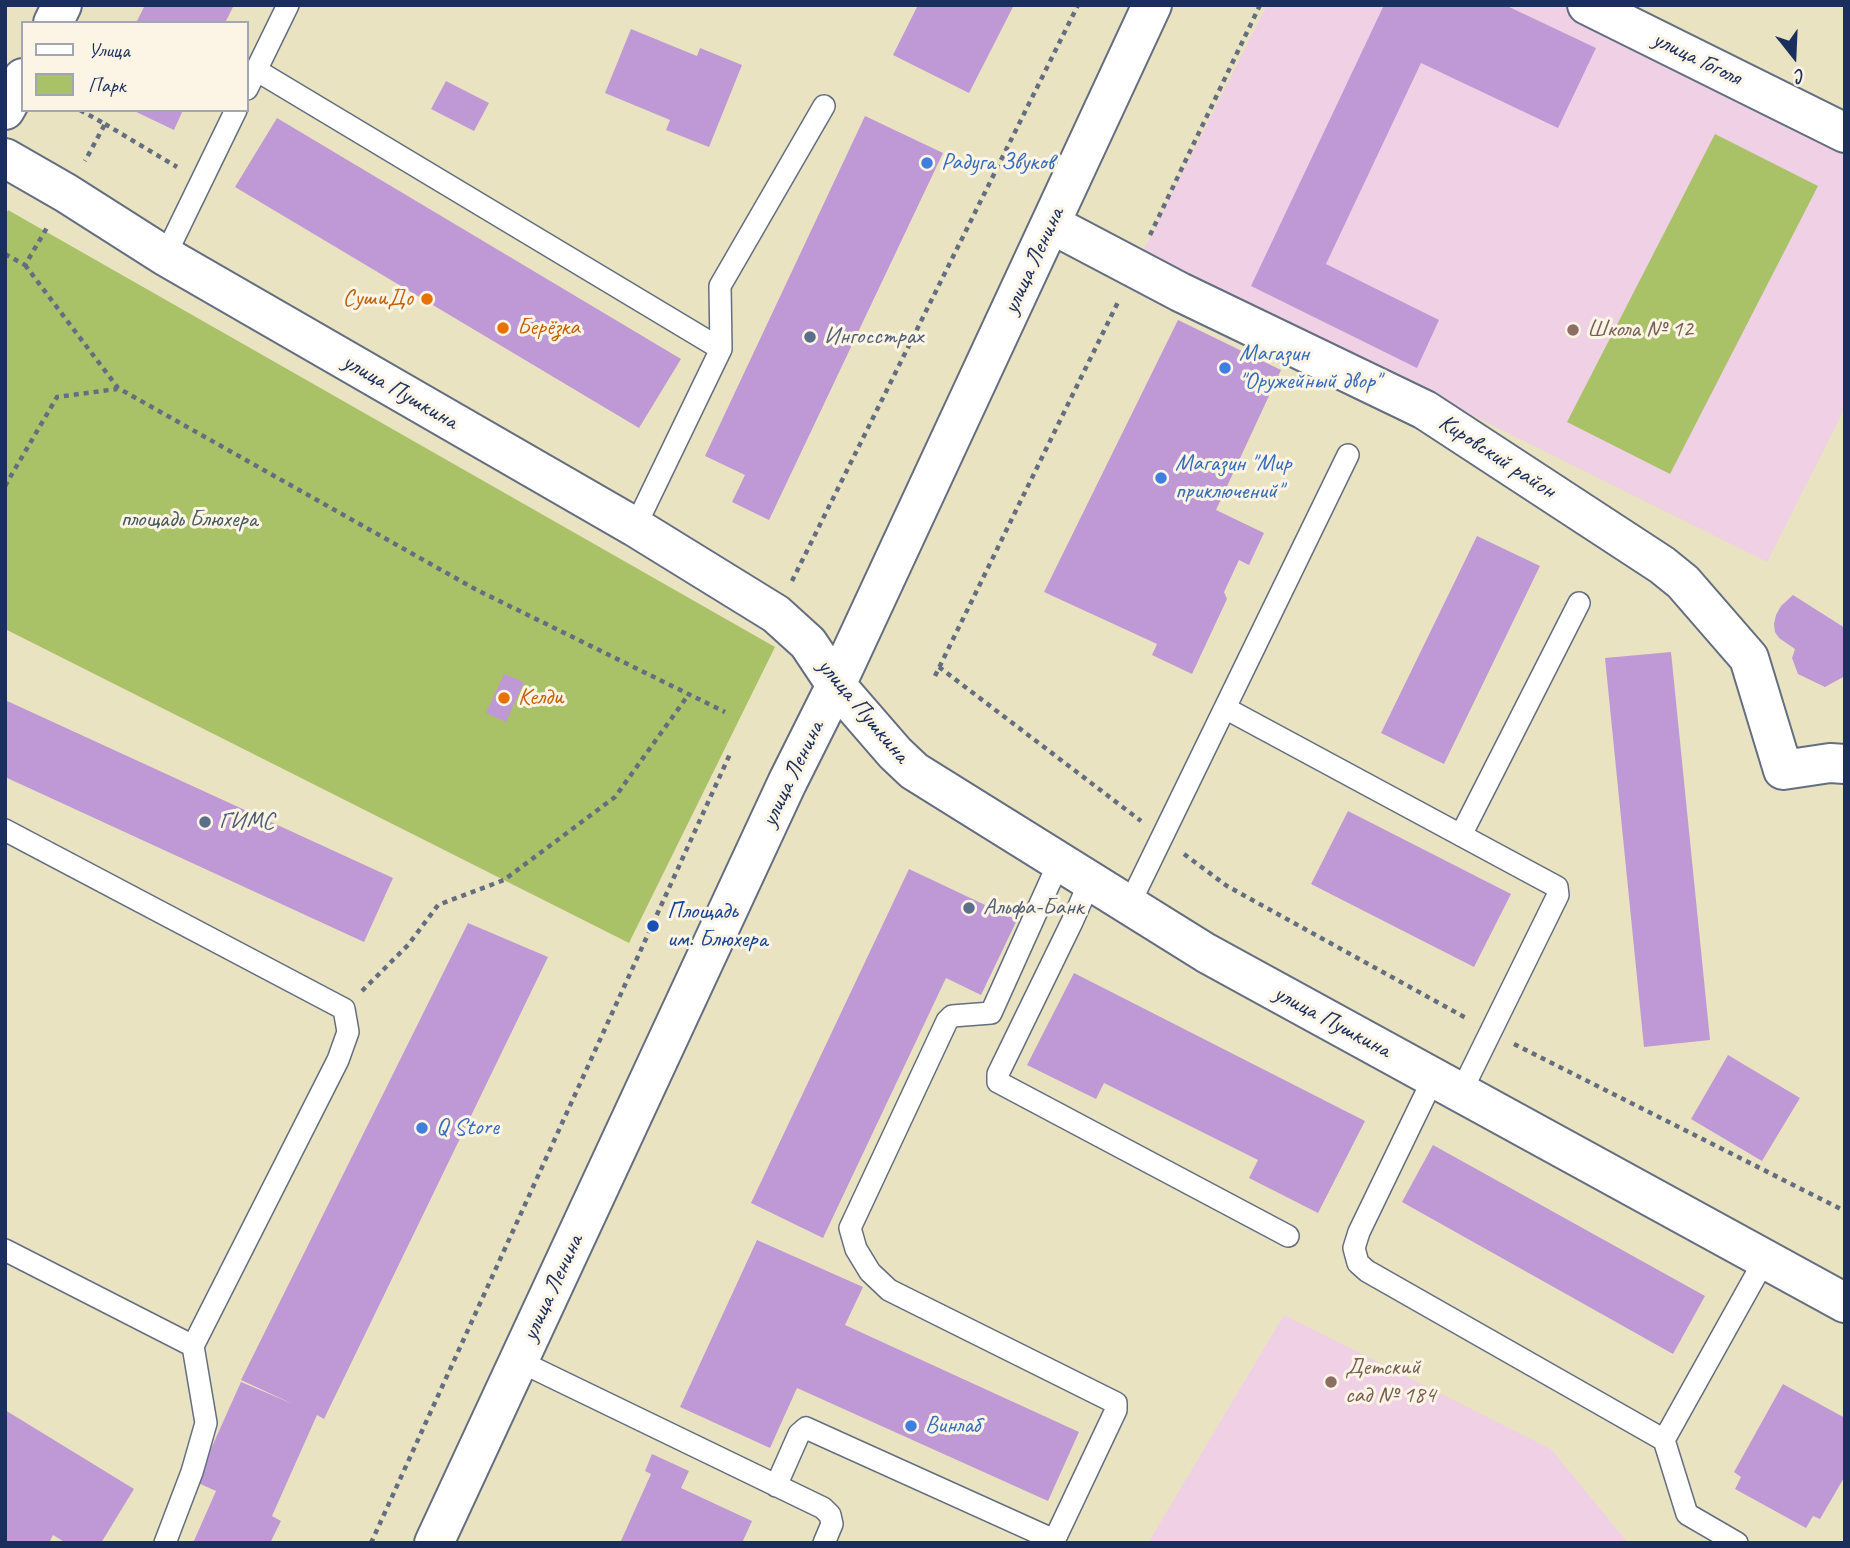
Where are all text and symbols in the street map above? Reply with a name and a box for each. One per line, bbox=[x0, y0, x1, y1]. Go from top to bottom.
legend bbox=[21, 21, 248, 112]
north arrow bbox=[1759, 21, 1829, 91]
street label: улица Гоголя bbox=[1648, 25, 1746, 93]
text: Улица bbox=[88, 37, 130, 63]
text: С bbox=[1792, 63, 1809, 89]
text: Парк bbox=[88, 72, 125, 98]
place label: Радуга Звуков bbox=[941, 149, 1054, 177]
marker: Радуга Звуков bbox=[919, 155, 935, 171]
street label: улица Ленина bbox=[997, 203, 1071, 319]
place label: СушиДо bbox=[343, 285, 413, 313]
marker: СушиДо bbox=[419, 291, 435, 307]
place label: Берёзка bbox=[517, 314, 580, 342]
place label: Школа № 12 bbox=[1587, 316, 1693, 344]
marker: Берёзка bbox=[495, 320, 511, 336]
marker: Школа № 12 bbox=[1565, 322, 1581, 338]
place label: Ингосстрах bbox=[824, 323, 923, 351]
marker: Ингосстрах bbox=[802, 329, 818, 345]
place label: Магазин "Оружейный двор" bbox=[1239, 340, 1380, 396]
street label: улица Пушкина bbox=[337, 348, 463, 436]
marker: Магазин "Оружейный двор" bbox=[1217, 360, 1233, 376]
street label: Кировский район bbox=[1433, 408, 1561, 506]
place label: Магазин "Мир приключений" bbox=[1175, 450, 1291, 506]
marker: Магазин "Мир приключений" bbox=[1153, 470, 1169, 486]
park label: площадь Блюхера bbox=[121, 506, 257, 534]
street label: улица Пушкина bbox=[811, 653, 915, 769]
place label: Келди bbox=[518, 684, 563, 712]
marker: Келди bbox=[496, 690, 512, 706]
street label: улица Ленина bbox=[755, 717, 831, 831]
place label: ГИМС bbox=[219, 808, 274, 836]
marker: ГИМС bbox=[197, 814, 213, 830]
place label: Альфа-Банк bbox=[983, 894, 1084, 922]
place label: Площадь им. Блюхера bbox=[667, 898, 767, 954]
marker: Альфа-Банк bbox=[961, 900, 977, 916]
marker: Площадь им. Блюхера bbox=[645, 918, 661, 934]
street label: улица Пушкина bbox=[1269, 979, 1395, 1065]
place label: Q Store bbox=[436, 1114, 499, 1142]
marker: Q Store bbox=[414, 1120, 430, 1136]
street label: улица Ленина bbox=[516, 1230, 590, 1346]
place label: Детский сад № 184 bbox=[1345, 1354, 1435, 1410]
marker: Детский сад № 184 bbox=[1323, 1374, 1339, 1390]
place label: Винлаб bbox=[925, 1412, 980, 1440]
marker: Винлаб bbox=[903, 1418, 919, 1434]

